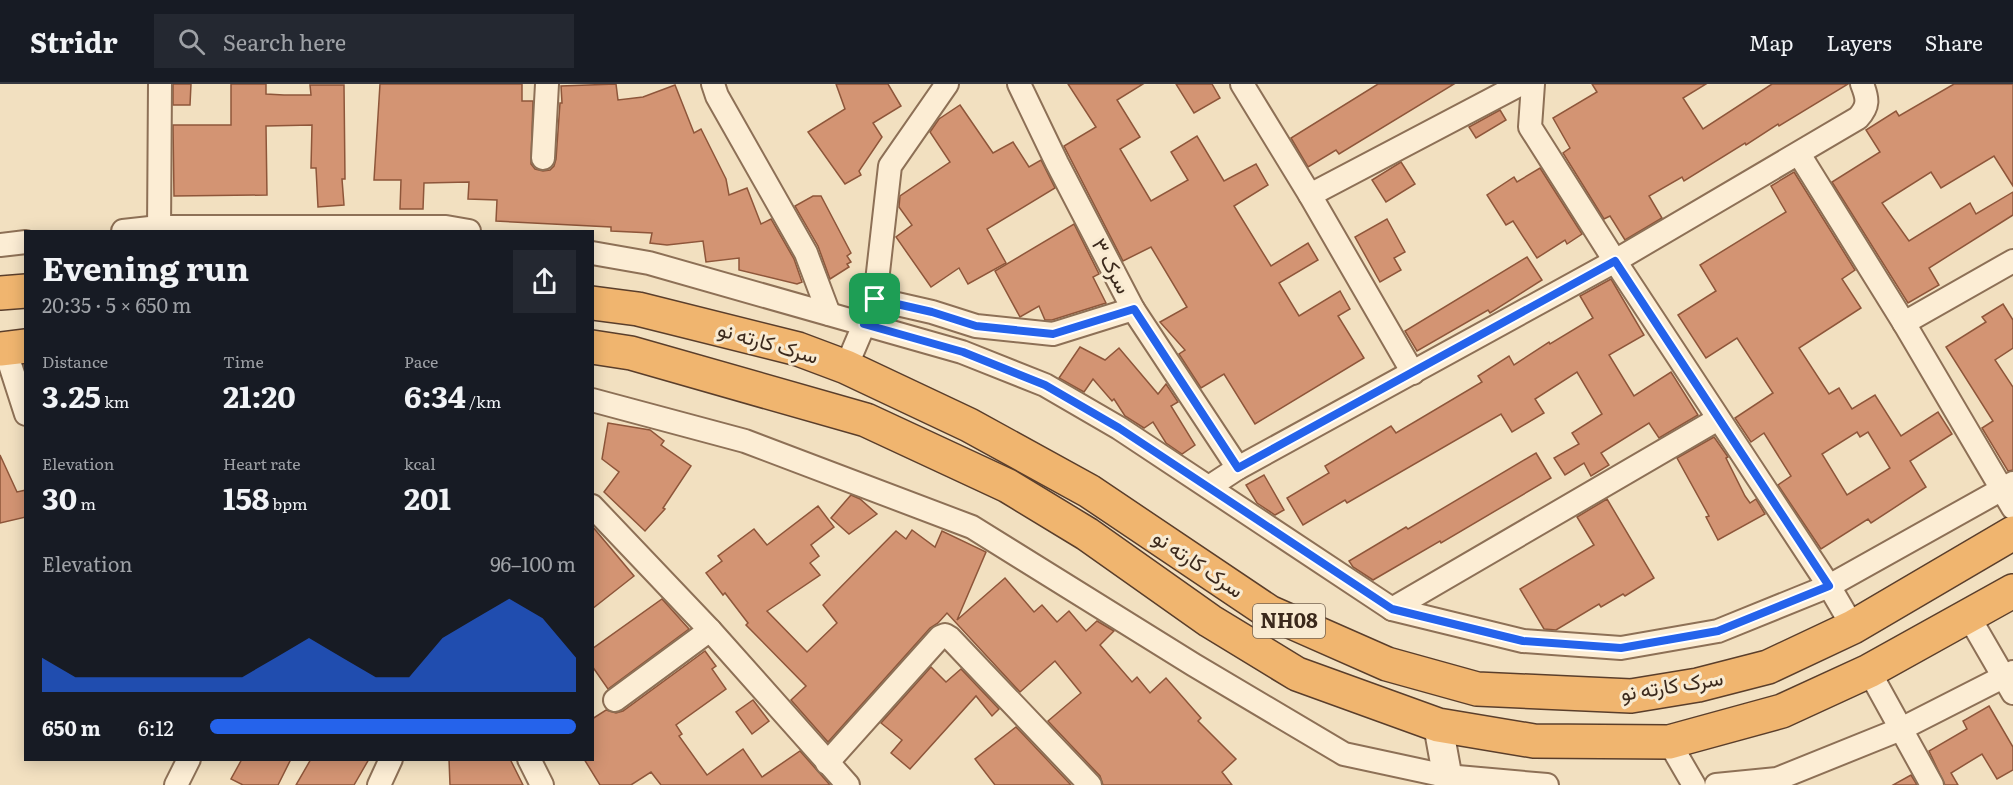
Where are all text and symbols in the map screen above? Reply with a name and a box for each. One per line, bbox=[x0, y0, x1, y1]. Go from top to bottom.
search box bbox=[154, 14, 574, 68]
text: Stridr bbox=[30, 20, 118, 62]
icon: search bbox=[175, 25, 208, 58]
text: Search here bbox=[223, 25, 346, 58]
text: Map bbox=[1749, 26, 1794, 57]
text: Layers bbox=[1827, 26, 1892, 57]
text: Share bbox=[1925, 26, 1983, 57]
street label: سرک ۳ bbox=[1086, 231, 1141, 298]
text: Evening run bbox=[42, 242, 249, 291]
button: share bbox=[513, 250, 576, 313]
pin bbox=[849, 273, 900, 324]
icon: arrive bbox=[858, 282, 891, 315]
text: 20:35 · 5 × 650 m bbox=[42, 289, 191, 319]
street label: سرک کارته نو bbox=[715, 311, 823, 370]
text: Distance bbox=[42, 349, 108, 373]
text: Time bbox=[223, 349, 264, 373]
text: Pace bbox=[404, 349, 438, 373]
text: 3.25 bbox=[42, 373, 101, 417]
text: 21:20 bbox=[223, 373, 296, 417]
text: 6:34 bbox=[404, 373, 466, 417]
text: km bbox=[101, 389, 129, 413]
text: /km bbox=[466, 389, 501, 413]
text: Elevation bbox=[42, 451, 114, 475]
text: Heart rate bbox=[223, 451, 301, 475]
text: kcal bbox=[404, 451, 436, 475]
text: 30 bbox=[42, 475, 77, 519]
text: 158 bbox=[223, 475, 269, 519]
text: 201 bbox=[404, 475, 451, 519]
text: m bbox=[77, 491, 96, 515]
text: bpm bbox=[269, 491, 307, 515]
street label: سرک کارته نو bbox=[1148, 520, 1251, 604]
text: Elevation bbox=[42, 548, 132, 578]
text: 96–100 m bbox=[490, 548, 576, 578]
road number: NH08 bbox=[1253, 604, 1325, 638]
street label: سرک کارته نو bbox=[1618, 660, 1725, 707]
text: 650 m bbox=[42, 712, 101, 742]
text: 6:12 bbox=[138, 712, 174, 742]

